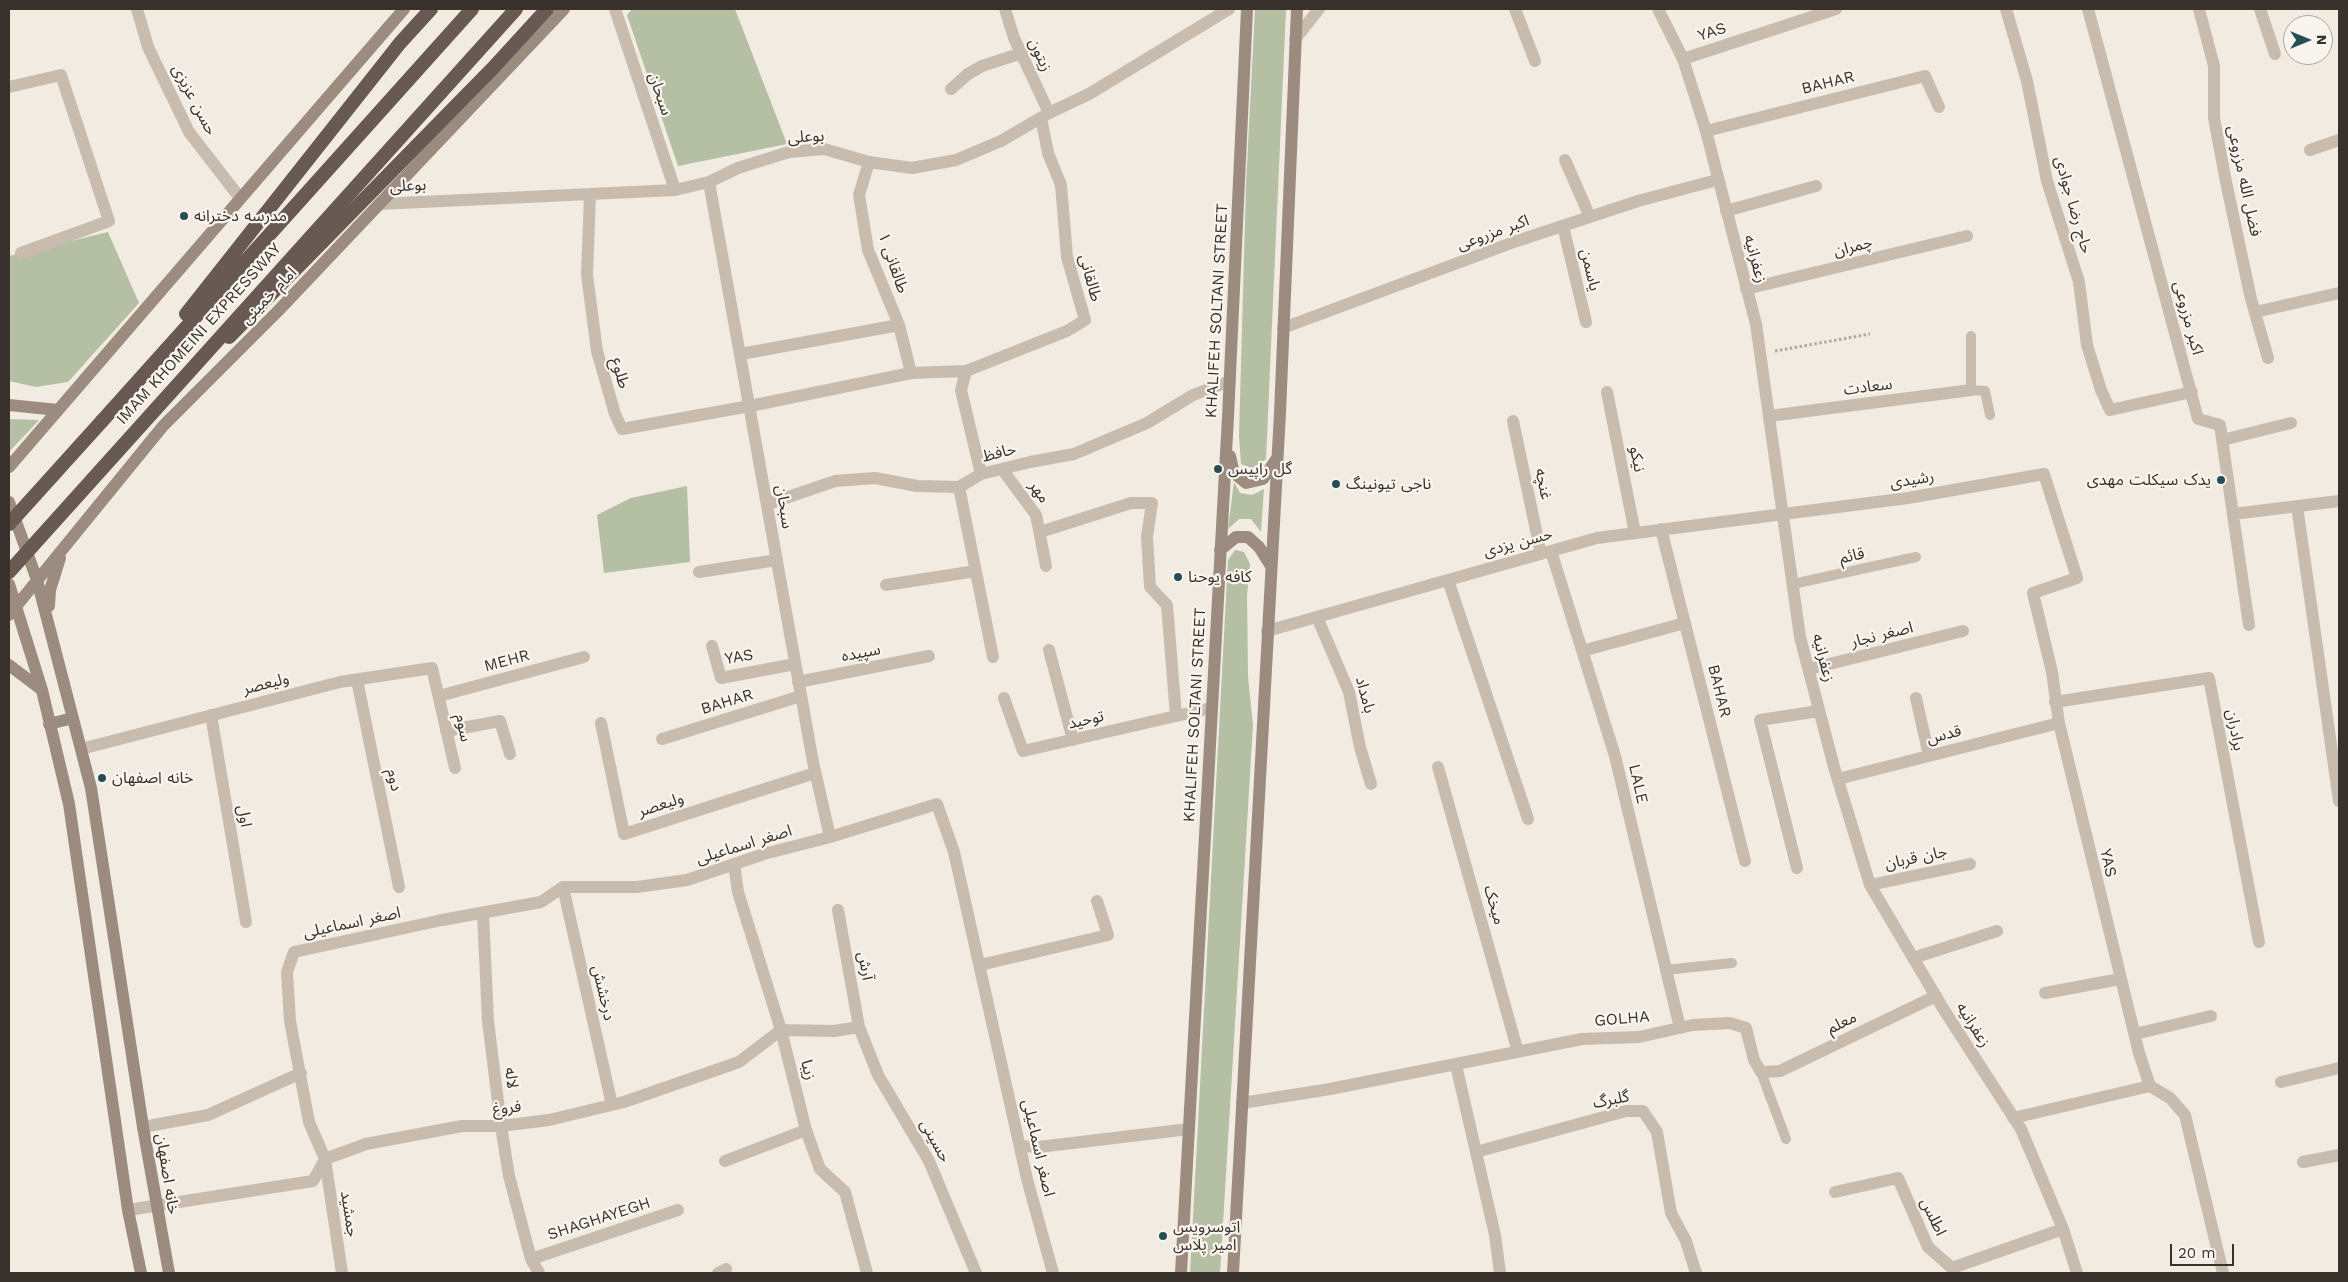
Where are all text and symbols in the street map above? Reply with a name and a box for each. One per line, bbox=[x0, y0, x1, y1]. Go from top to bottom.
north arrow bbox=[2283, 15, 2333, 65]
street label: YAS bbox=[1695, 18, 1729, 46]
street label: زیتون bbox=[1024, 35, 1056, 75]
text: N bbox=[2314, 35, 2330, 45]
street label: حسن عزیزی bbox=[167, 61, 221, 139]
street label: BAHAR bbox=[1800, 67, 1856, 99]
street label: سبحان bbox=[644, 70, 676, 118]
street label: فضل الله مزروعی bbox=[2223, 124, 2265, 238]
street label: بوعلی bbox=[787, 126, 825, 148]
street label: حاج رضا جوادی bbox=[2050, 154, 2096, 256]
street label: بوعلی bbox=[389, 175, 427, 197]
street label: KHALIFEH SOLTANI STREET bbox=[1202, 203, 1232, 419]
place label: مدرسه دخترانه bbox=[194, 206, 287, 226]
marker: مدرسه دخترانه bbox=[178, 210, 190, 222]
street label: اکبر مزروعی bbox=[1454, 211, 1532, 255]
street label: طالقانی ۱ bbox=[874, 230, 912, 296]
street label: زعفرانیه bbox=[1739, 233, 1771, 285]
street label: چمران bbox=[1832, 233, 1874, 261]
street label: IMAM KHOMEINI EXPRESSWAY bbox=[113, 239, 285, 429]
street label: یاسمن bbox=[1576, 247, 1604, 293]
street label: طالقانی bbox=[1074, 252, 1106, 304]
street label: امام خمینی bbox=[237, 263, 301, 329]
street label: اکبر مزروعی bbox=[2169, 279, 2207, 357]
street label: طلوع bbox=[606, 355, 634, 391]
street label: سعادت bbox=[1842, 374, 1894, 400]
street label: حافظ bbox=[980, 440, 1018, 466]
street label: نیکو bbox=[1625, 444, 1649, 474]
place label: گل راپیس bbox=[1228, 459, 1292, 479]
marker: گل راپیس bbox=[1212, 463, 1224, 475]
street label: غنچه bbox=[1530, 467, 1556, 501]
street label: رشیدی bbox=[1888, 467, 1936, 493]
place label: یدک سیکلت مهدی bbox=[2087, 470, 2211, 490]
place label: ناجی‌ تیونینگ bbox=[1346, 474, 1431, 494]
marker: یدک سیکلت مهدی bbox=[2215, 474, 2227, 486]
street label: مهر bbox=[1025, 477, 1053, 507]
marker: ناجی‌ تیونینگ bbox=[1330, 478, 1342, 490]
street label: سبحان bbox=[771, 484, 797, 530]
street label: حسن یزدی bbox=[1481, 525, 1555, 561]
street label: قائم bbox=[1838, 544, 1866, 568]
place label: کافه یوحنا bbox=[1188, 567, 1252, 587]
marker: کافه یوحنا bbox=[1172, 571, 1184, 583]
street label: KHALIFEH SOLTANI STREET bbox=[1180, 607, 1210, 823]
street label: اصغر نجار bbox=[1849, 618, 1915, 652]
street label: زعفرانیه bbox=[1808, 632, 1838, 684]
street label: سپیده bbox=[840, 640, 882, 666]
street label: YAS bbox=[723, 645, 755, 669]
street label: MEHR bbox=[482, 646, 532, 676]
street label: BAHAR bbox=[1703, 663, 1735, 719]
street label: ولیعصر bbox=[241, 669, 291, 699]
street label: بامداد bbox=[1351, 674, 1379, 716]
street label: BAHAR bbox=[698, 685, 756, 719]
street label: توحید bbox=[1066, 707, 1106, 733]
street label: برادران bbox=[2222, 708, 2248, 752]
street label: سوم bbox=[451, 712, 475, 744]
street label: قدس bbox=[1925, 721, 1963, 749]
street label: LALE bbox=[1624, 762, 1652, 806]
street label: دوم bbox=[382, 767, 406, 793]
place label: خانه اصفهان bbox=[112, 768, 194, 788]
marker: خانه اصفهان bbox=[96, 772, 108, 784]
street label: ولیعصر bbox=[636, 789, 686, 821]
street label: اول bbox=[233, 803, 255, 829]
street label: اصغر اسماعیلی bbox=[694, 821, 794, 869]
street label: جان قربان bbox=[1883, 842, 1949, 874]
street label: YAS bbox=[2095, 847, 2121, 879]
street label: میخک bbox=[1479, 883, 1509, 927]
street label: اصغر اسماعیلی bbox=[301, 903, 403, 943]
street label: آرش bbox=[853, 950, 877, 982]
street label: درخشش bbox=[587, 963, 619, 1023]
street label: زعفرانیه bbox=[1952, 999, 1994, 1051]
street label: GOLHA bbox=[1594, 1007, 1650, 1031]
street label: معلم bbox=[1824, 1008, 1860, 1038]
street label: زیبا bbox=[796, 1058, 820, 1082]
street label: لاله bbox=[500, 1066, 522, 1090]
street label: گلبرگ bbox=[1591, 1087, 1631, 1113]
street label: فروغ bbox=[492, 1097, 522, 1119]
street label: اصغر اسماعیلی bbox=[1017, 1097, 1059, 1199]
street label: حسینی bbox=[915, 1116, 955, 1166]
street label: خانه اصفهان bbox=[151, 1132, 183, 1216]
street label: جمشید bbox=[336, 1189, 362, 1239]
street label: SHAGHAYEGH bbox=[545, 1193, 653, 1245]
street label: اطلس bbox=[1916, 1195, 1950, 1239]
place label: اتوسرويس امير پلاس bbox=[1173, 1217, 1240, 1255]
marker: اتوسرويس امير پلاس bbox=[1157, 1230, 1169, 1242]
scale bar bbox=[2173, 1234, 2237, 1266]
text: 20 m bbox=[2178, 1244, 2216, 1262]

